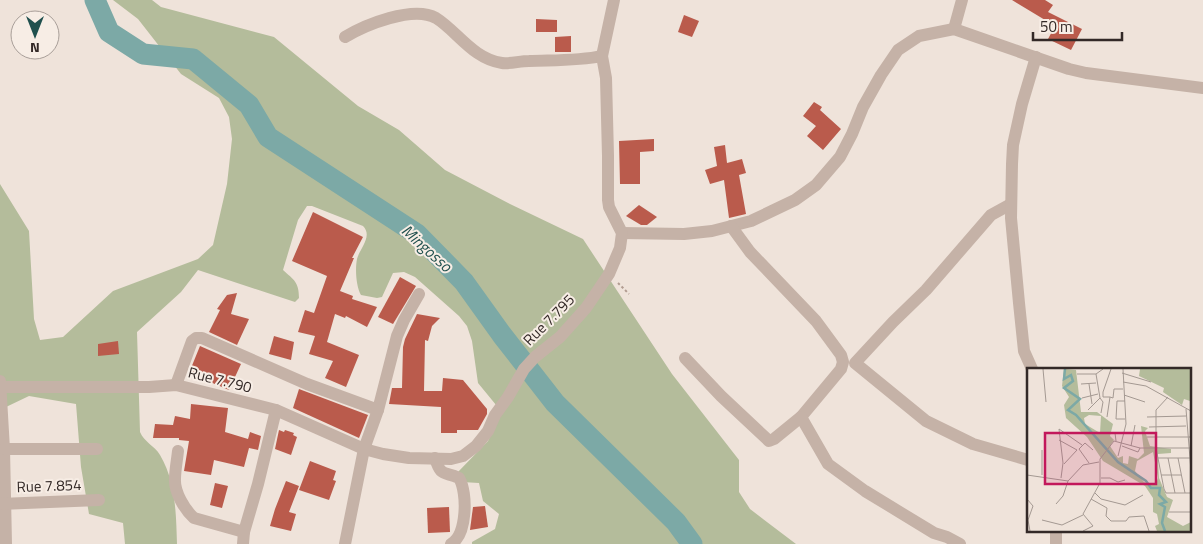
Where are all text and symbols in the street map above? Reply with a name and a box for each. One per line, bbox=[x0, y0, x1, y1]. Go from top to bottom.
north arrow bbox=[10, 10, 60, 60]
scale bar bbox=[1033, 10, 1122, 42]
text: 50 m bbox=[1040, 15, 1073, 38]
text: N bbox=[30, 38, 40, 59]
water label: Mingosso bbox=[396, 219, 458, 278]
street label: Rue 7.795 bbox=[518, 289, 580, 351]
street label: Rue 7.790 bbox=[186, 361, 254, 399]
inset map bbox=[1027, 368, 1190, 532]
street label: Rue 7.854 bbox=[16, 473, 82, 498]

